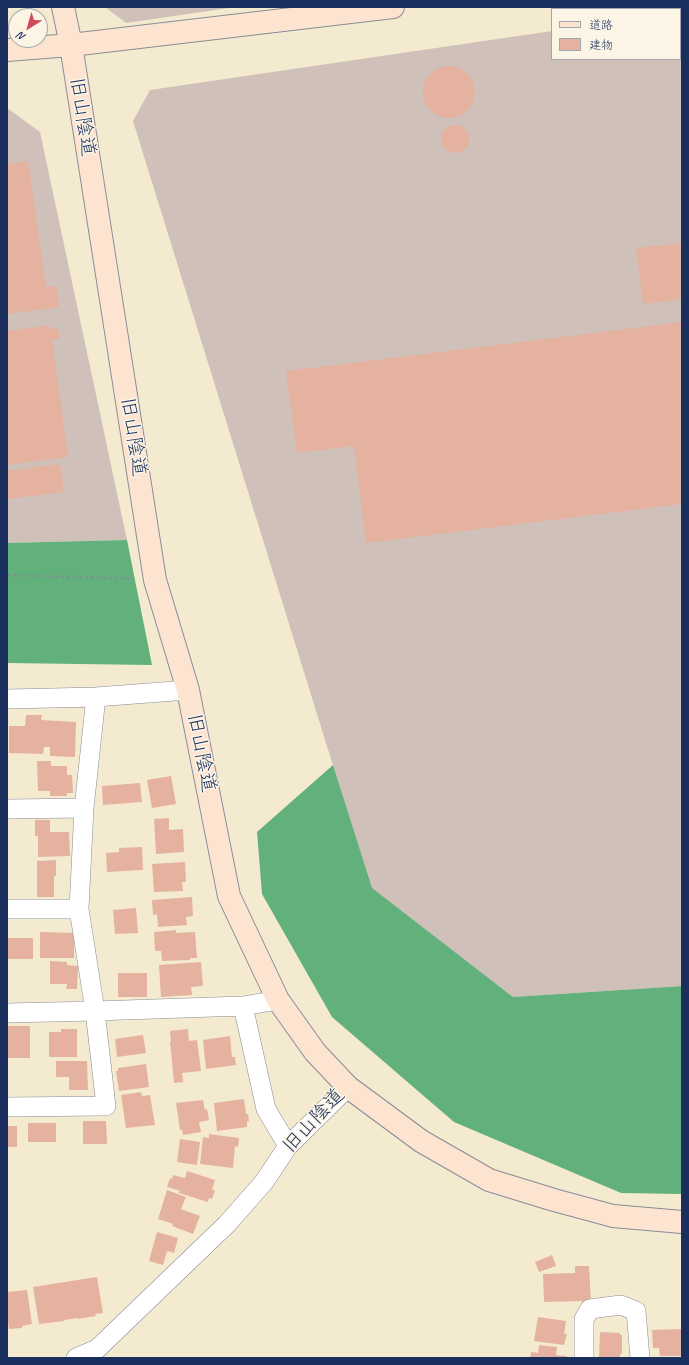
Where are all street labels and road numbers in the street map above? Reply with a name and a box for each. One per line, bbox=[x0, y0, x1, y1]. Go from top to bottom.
street label: 旧山陰道 bbox=[64, 76, 100, 158]
street label: 旧山陰道 bbox=[115, 396, 151, 478]
street label: 旧山陰道 bbox=[182, 711, 220, 795]
street label: 旧山陰道 bbox=[278, 1084, 350, 1158]

